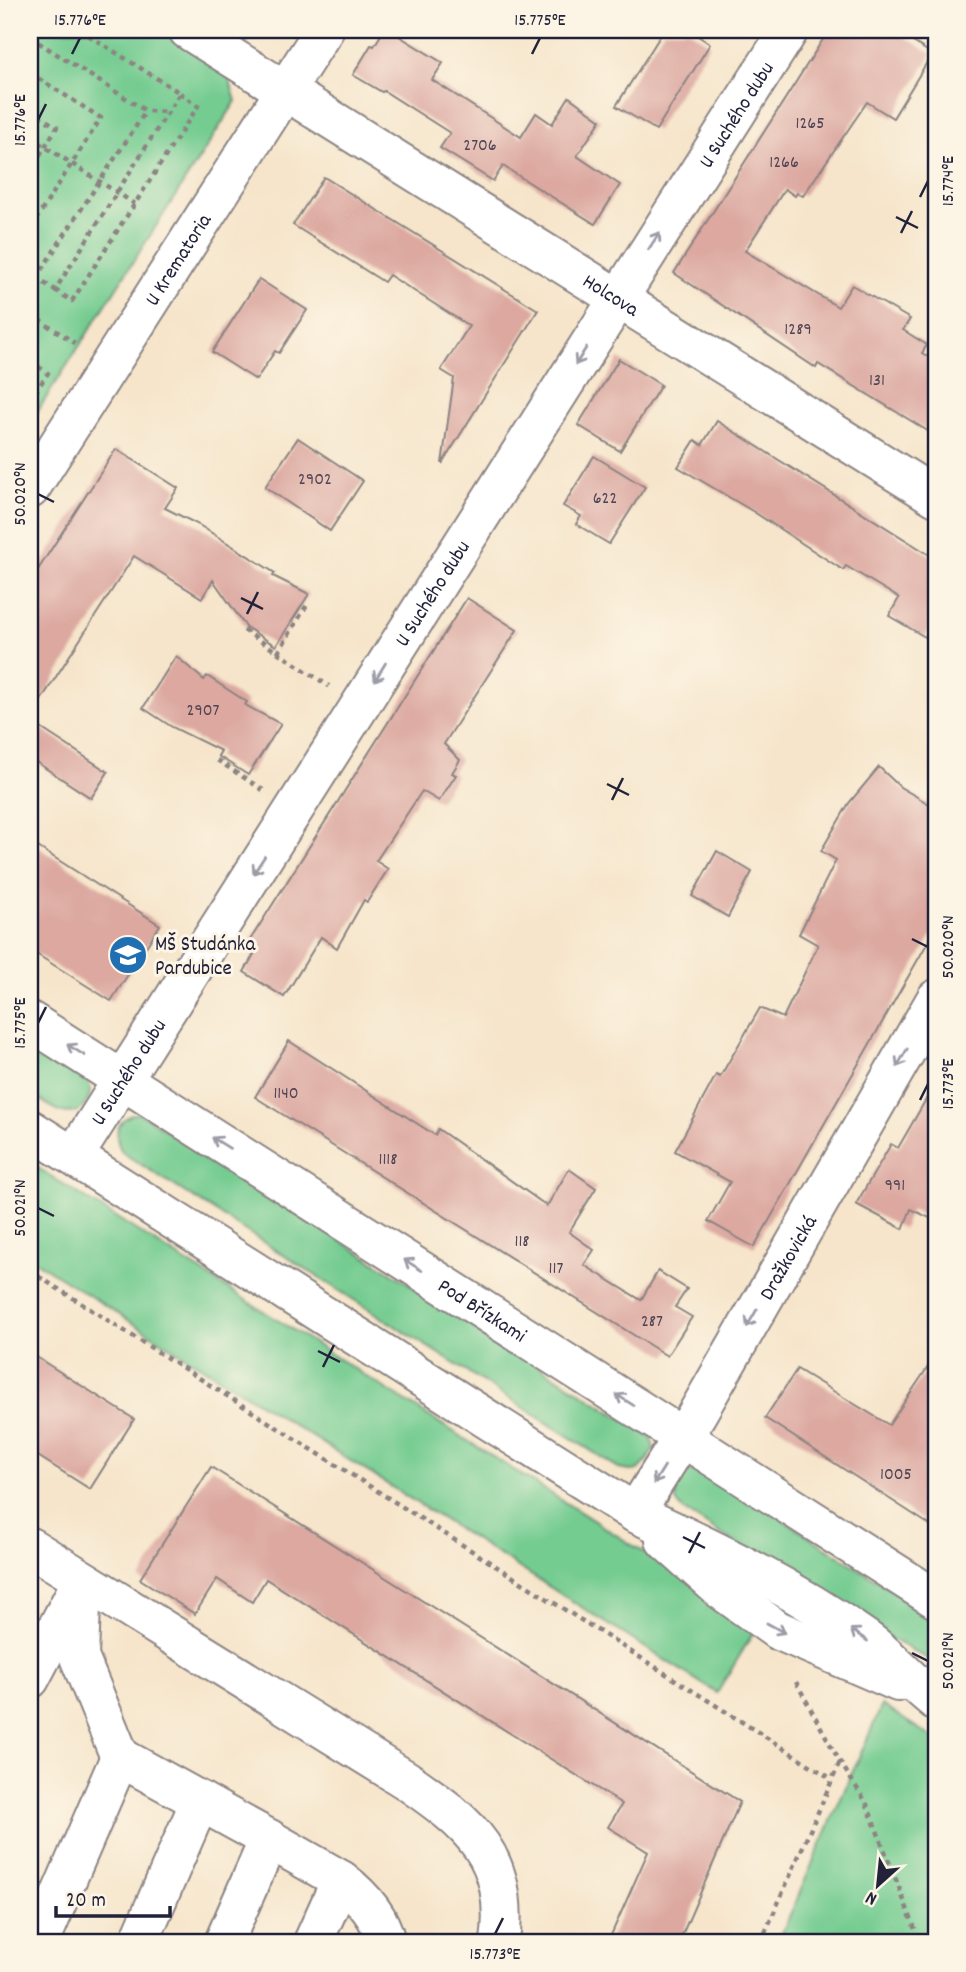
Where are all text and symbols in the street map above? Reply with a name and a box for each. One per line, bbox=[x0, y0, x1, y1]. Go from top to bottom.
text: 15.776°E bbox=[54, 9, 106, 34]
text: 15.775°E bbox=[514, 9, 566, 34]
street label: U Suchého dubu bbox=[693, 57, 783, 175]
text: 15.776°E bbox=[9, 94, 34, 146]
house number: 1265 bbox=[796, 112, 824, 137]
house number: 2706 bbox=[463, 134, 497, 159]
house number: 1266 bbox=[769, 151, 799, 176]
text: 15.774°E bbox=[937, 156, 962, 206]
street label: U Krematoria bbox=[139, 208, 221, 313]
one-way arrow bbox=[647, 232, 662, 251]
street label: Holcova bbox=[576, 268, 645, 326]
house number: 1289 bbox=[784, 318, 812, 343]
one-way arrow bbox=[574, 346, 588, 366]
house number: 131 bbox=[869, 369, 885, 394]
text: 50.020°N bbox=[9, 462, 34, 526]
house number: 2902 bbox=[298, 468, 332, 493]
house number: 622 bbox=[593, 487, 617, 512]
street label: U Suchého dubu bbox=[389, 535, 479, 654]
one-way arrow bbox=[373, 662, 387, 682]
house number: 2907 bbox=[187, 699, 220, 724]
one-way arrow bbox=[251, 854, 265, 874]
text: 50.020°N bbox=[937, 915, 962, 979]
place label: MŠ Studánka Pardubice bbox=[155, 931, 256, 985]
school or university icon: MŠ Studánka Pardubice bbox=[107, 934, 149, 976]
text: 15.775°E bbox=[9, 997, 34, 1049]
street label: U Suchého dubu bbox=[85, 1014, 175, 1132]
one-way arrow bbox=[66, 1043, 86, 1057]
one-way arrow bbox=[895, 1047, 909, 1067]
text: 15.773°E bbox=[937, 1059, 962, 1110]
house number: 1140 bbox=[273, 1082, 299, 1107]
one-way arrow bbox=[212, 1135, 231, 1150]
house number: 1118 bbox=[378, 1148, 398, 1173]
house number: 991 bbox=[885, 1174, 905, 1199]
text: 50.021°N bbox=[9, 1179, 34, 1237]
street label: Dražkovická bbox=[754, 1210, 827, 1307]
house number: 118 bbox=[514, 1230, 530, 1255]
one-way arrow bbox=[404, 1257, 423, 1272]
house number: 117 bbox=[549, 1257, 563, 1282]
street label: Pod Břízkami bbox=[431, 1273, 531, 1352]
one-way arrow bbox=[745, 1308, 759, 1328]
house number: 287 bbox=[641, 1310, 663, 1335]
one-way arrow bbox=[616, 1393, 636, 1407]
house number: 1005 bbox=[880, 1463, 912, 1488]
one-way arrow bbox=[652, 1465, 666, 1484]
one-way arrow bbox=[765, 1621, 785, 1635]
one-way arrow bbox=[850, 1628, 869, 1642]
text: 50.021°N bbox=[937, 1632, 962, 1690]
north arrow bbox=[844, 1850, 914, 1920]
scale bar bbox=[56, 1874, 170, 1918]
text: N bbox=[862, 1883, 882, 1911]
text: 20 m bbox=[66, 1887, 106, 1917]
text: 15.773°E bbox=[470, 1943, 521, 1968]

